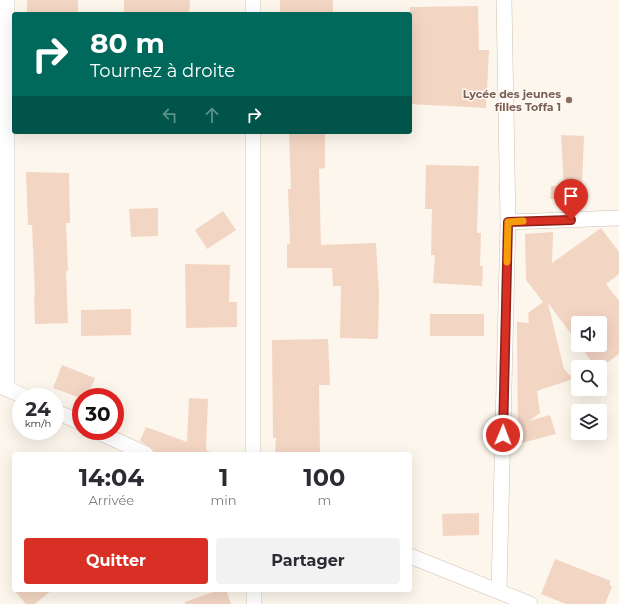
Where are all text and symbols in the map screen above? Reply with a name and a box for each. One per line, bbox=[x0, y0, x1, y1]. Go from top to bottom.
text: 80 m bbox=[90, 26, 165, 60]
icon: right bbox=[24, 28, 76, 80]
text: Tournez à droite bbox=[90, 60, 235, 82]
place label: Lycée des jeunes filles Toffa 1 bbox=[463, 87, 561, 114]
marker: Lycée des jeunes filles Toffa 1 bbox=[564, 95, 574, 105]
icon: left bbox=[159, 104, 181, 126]
icon: ahead bbox=[201, 104, 223, 126]
icon: right bbox=[243, 104, 265, 126]
pin bbox=[554, 179, 588, 220]
icon: arrive bbox=[560, 185, 582, 207]
map controls bbox=[571, 316, 607, 440]
button: sound bbox=[571, 316, 607, 352]
button: search bbox=[571, 360, 607, 396]
speed limit sign: 30 bbox=[72, 388, 124, 440]
text: 24 bbox=[25, 397, 51, 421]
button: layers bbox=[571, 404, 607, 440]
position arrow bbox=[482, 414, 524, 456]
text: km/h bbox=[25, 417, 51, 430]
text: 14:04 bbox=[79, 463, 144, 492]
text: 1 bbox=[219, 463, 228, 492]
text: 100 bbox=[303, 463, 345, 492]
text: Arrivée bbox=[88, 492, 134, 508]
text: min bbox=[211, 492, 237, 508]
text: m bbox=[317, 492, 331, 508]
button: Quitter bbox=[24, 538, 208, 584]
button: Partager bbox=[216, 538, 400, 584]

